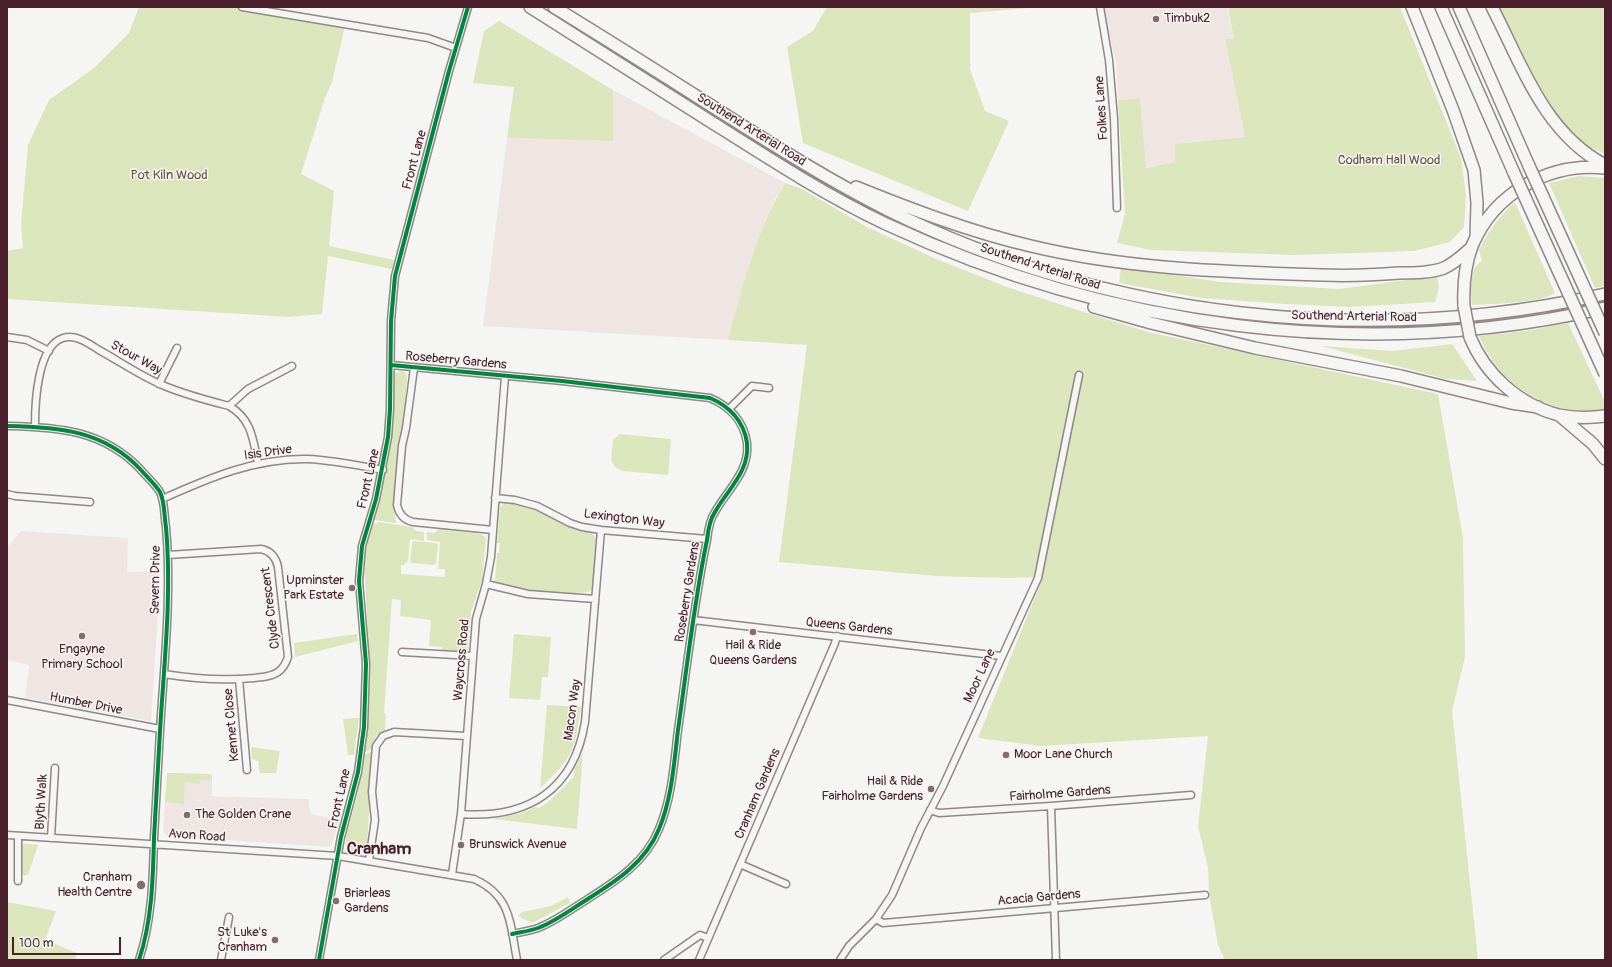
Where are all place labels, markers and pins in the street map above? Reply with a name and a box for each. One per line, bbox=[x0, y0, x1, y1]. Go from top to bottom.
place label: Timbuk2 bbox=[1164, 11, 1210, 27]
marker: Timbuk2 bbox=[1151, 14, 1161, 24]
place label: Upminster Park Estate bbox=[283, 573, 344, 604]
marker: Upminster Park Estate bbox=[347, 583, 357, 593]
marker: Hail & Ride Queens Gardens bbox=[748, 627, 758, 637]
marker: Engayne Primary School bbox=[77, 631, 87, 641]
place label: Hail & Ride Queens Gardens bbox=[709, 638, 797, 669]
place label: Engayne Primary School bbox=[41, 642, 123, 673]
place label: Moor Lane Church bbox=[1014, 747, 1112, 763]
marker: Moor Lane Church bbox=[1001, 750, 1011, 760]
place label: Hail & Ride Fairholme Gardens bbox=[821, 774, 923, 805]
marker: Hail & Ride Fairholme Gardens bbox=[926, 784, 936, 794]
place label: The Golden Crane bbox=[195, 807, 291, 823]
marker: The Golden Crane bbox=[182, 810, 192, 820]
place label: Brunswick Avenue bbox=[469, 837, 566, 853]
marker: Brunswick Avenue bbox=[456, 840, 466, 850]
place label: Cranham Health Centre bbox=[57, 870, 132, 901]
marker: Cranham Health Centre bbox=[135, 879, 147, 891]
place label: Briarleas Gardens bbox=[344, 886, 390, 917]
marker: Briarleas Gardens bbox=[331, 896, 341, 906]
place label: St Luke's Cranham bbox=[217, 925, 267, 956]
marker: St Luke's Cranham bbox=[270, 935, 280, 945]

